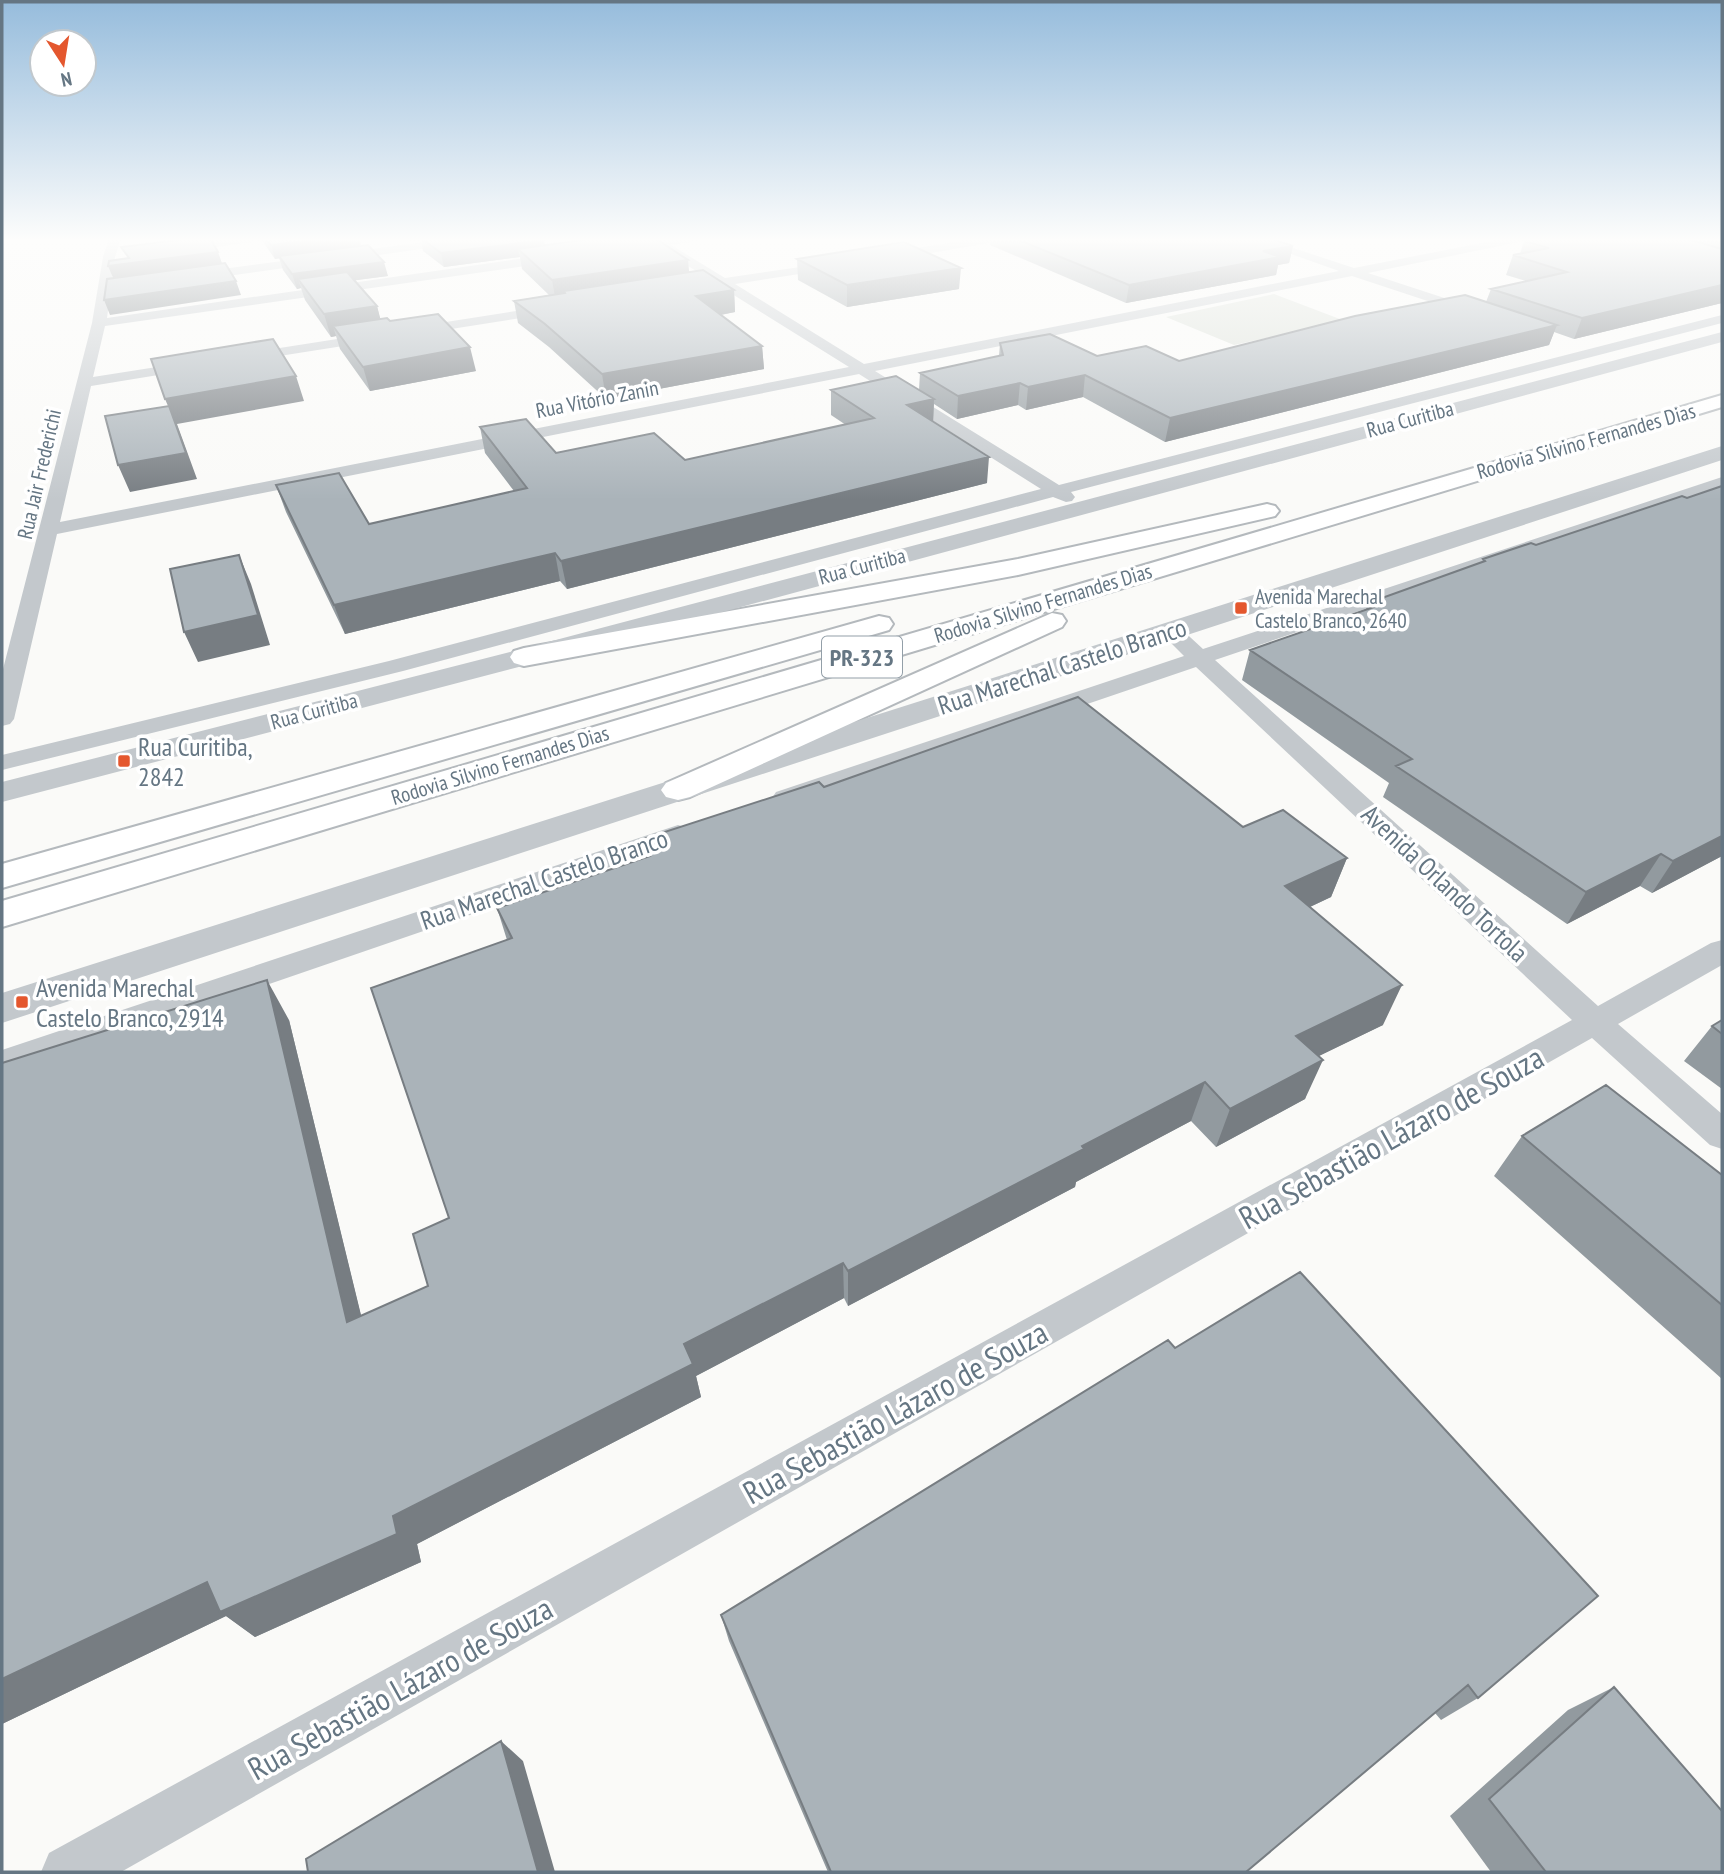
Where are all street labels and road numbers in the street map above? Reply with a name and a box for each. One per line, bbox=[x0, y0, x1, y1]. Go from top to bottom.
street label: Rua Vitório Zanin bbox=[533, 374, 661, 424]
street label: Rua Curitiba bbox=[1364, 394, 1456, 444]
street label: Rodovia Silvino Fernandes Dias bbox=[1474, 397, 1698, 485]
street label: Rua Jair Frederichi bbox=[11, 406, 67, 542]
street label: Rua Curitiba bbox=[816, 541, 908, 591]
street label: Rodovia Silvino Fernandes Dias bbox=[931, 557, 1155, 649]
street label: Rua Marechal Castelo Branco bbox=[934, 610, 1190, 722]
road number: PR-323 bbox=[822, 636, 902, 678]
street label: Rua Curitiba bbox=[268, 686, 360, 736]
street label: Rodovia Silvino Fernandes Dias bbox=[388, 719, 612, 811]
street label: Avenida Orlando Tortola bbox=[1355, 797, 1535, 969]
street label: Rua Marechal Castelo Branco bbox=[416, 821, 672, 937]
street label: Rua Sebastião Lázaro de Souza bbox=[1231, 1036, 1551, 1238]
street label: Rua Sebastião Lázaro de Souza bbox=[735, 1311, 1055, 1513]
street label: Rua Sebastião Lázaro de Souza bbox=[240, 1587, 560, 1789]

